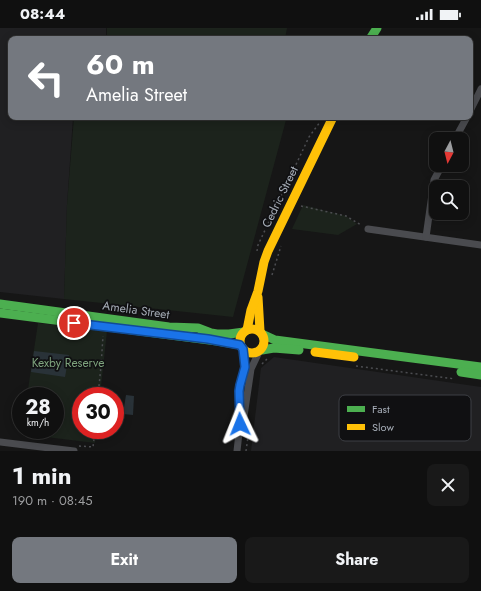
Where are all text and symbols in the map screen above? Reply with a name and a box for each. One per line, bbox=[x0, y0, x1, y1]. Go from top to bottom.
text: 08:44 bbox=[20, 3, 65, 25]
text: 60 m bbox=[86, 44, 155, 85]
icon: left bbox=[20, 52, 72, 104]
text: Amelia Street bbox=[86, 82, 187, 108]
north arrow bbox=[429, 132, 469, 172]
map controls bbox=[429, 132, 469, 220]
street label: Cedric Street bbox=[257, 163, 303, 231]
button: search bbox=[429, 180, 469, 220]
street label: Amelia Street bbox=[101, 296, 171, 324]
pin bbox=[57, 306, 91, 340]
icon: arrive bbox=[63, 312, 85, 334]
park label: Kexby Reserve bbox=[32, 354, 104, 372]
speed limit sign: 30 bbox=[72, 387, 124, 439]
text: 28 bbox=[25, 393, 51, 422]
legend bbox=[339, 395, 471, 441]
text: Fast bbox=[372, 401, 390, 417]
position arrow bbox=[219, 403, 261, 445]
text: km/h bbox=[27, 415, 49, 430]
text: Slow bbox=[372, 419, 394, 435]
text: 1 min bbox=[12, 458, 72, 493]
button: close bbox=[427, 464, 469, 506]
text: 190 m · 08:45 bbox=[12, 491, 93, 510]
button: Exit bbox=[12, 537, 237, 583]
button: Share bbox=[245, 537, 469, 583]

